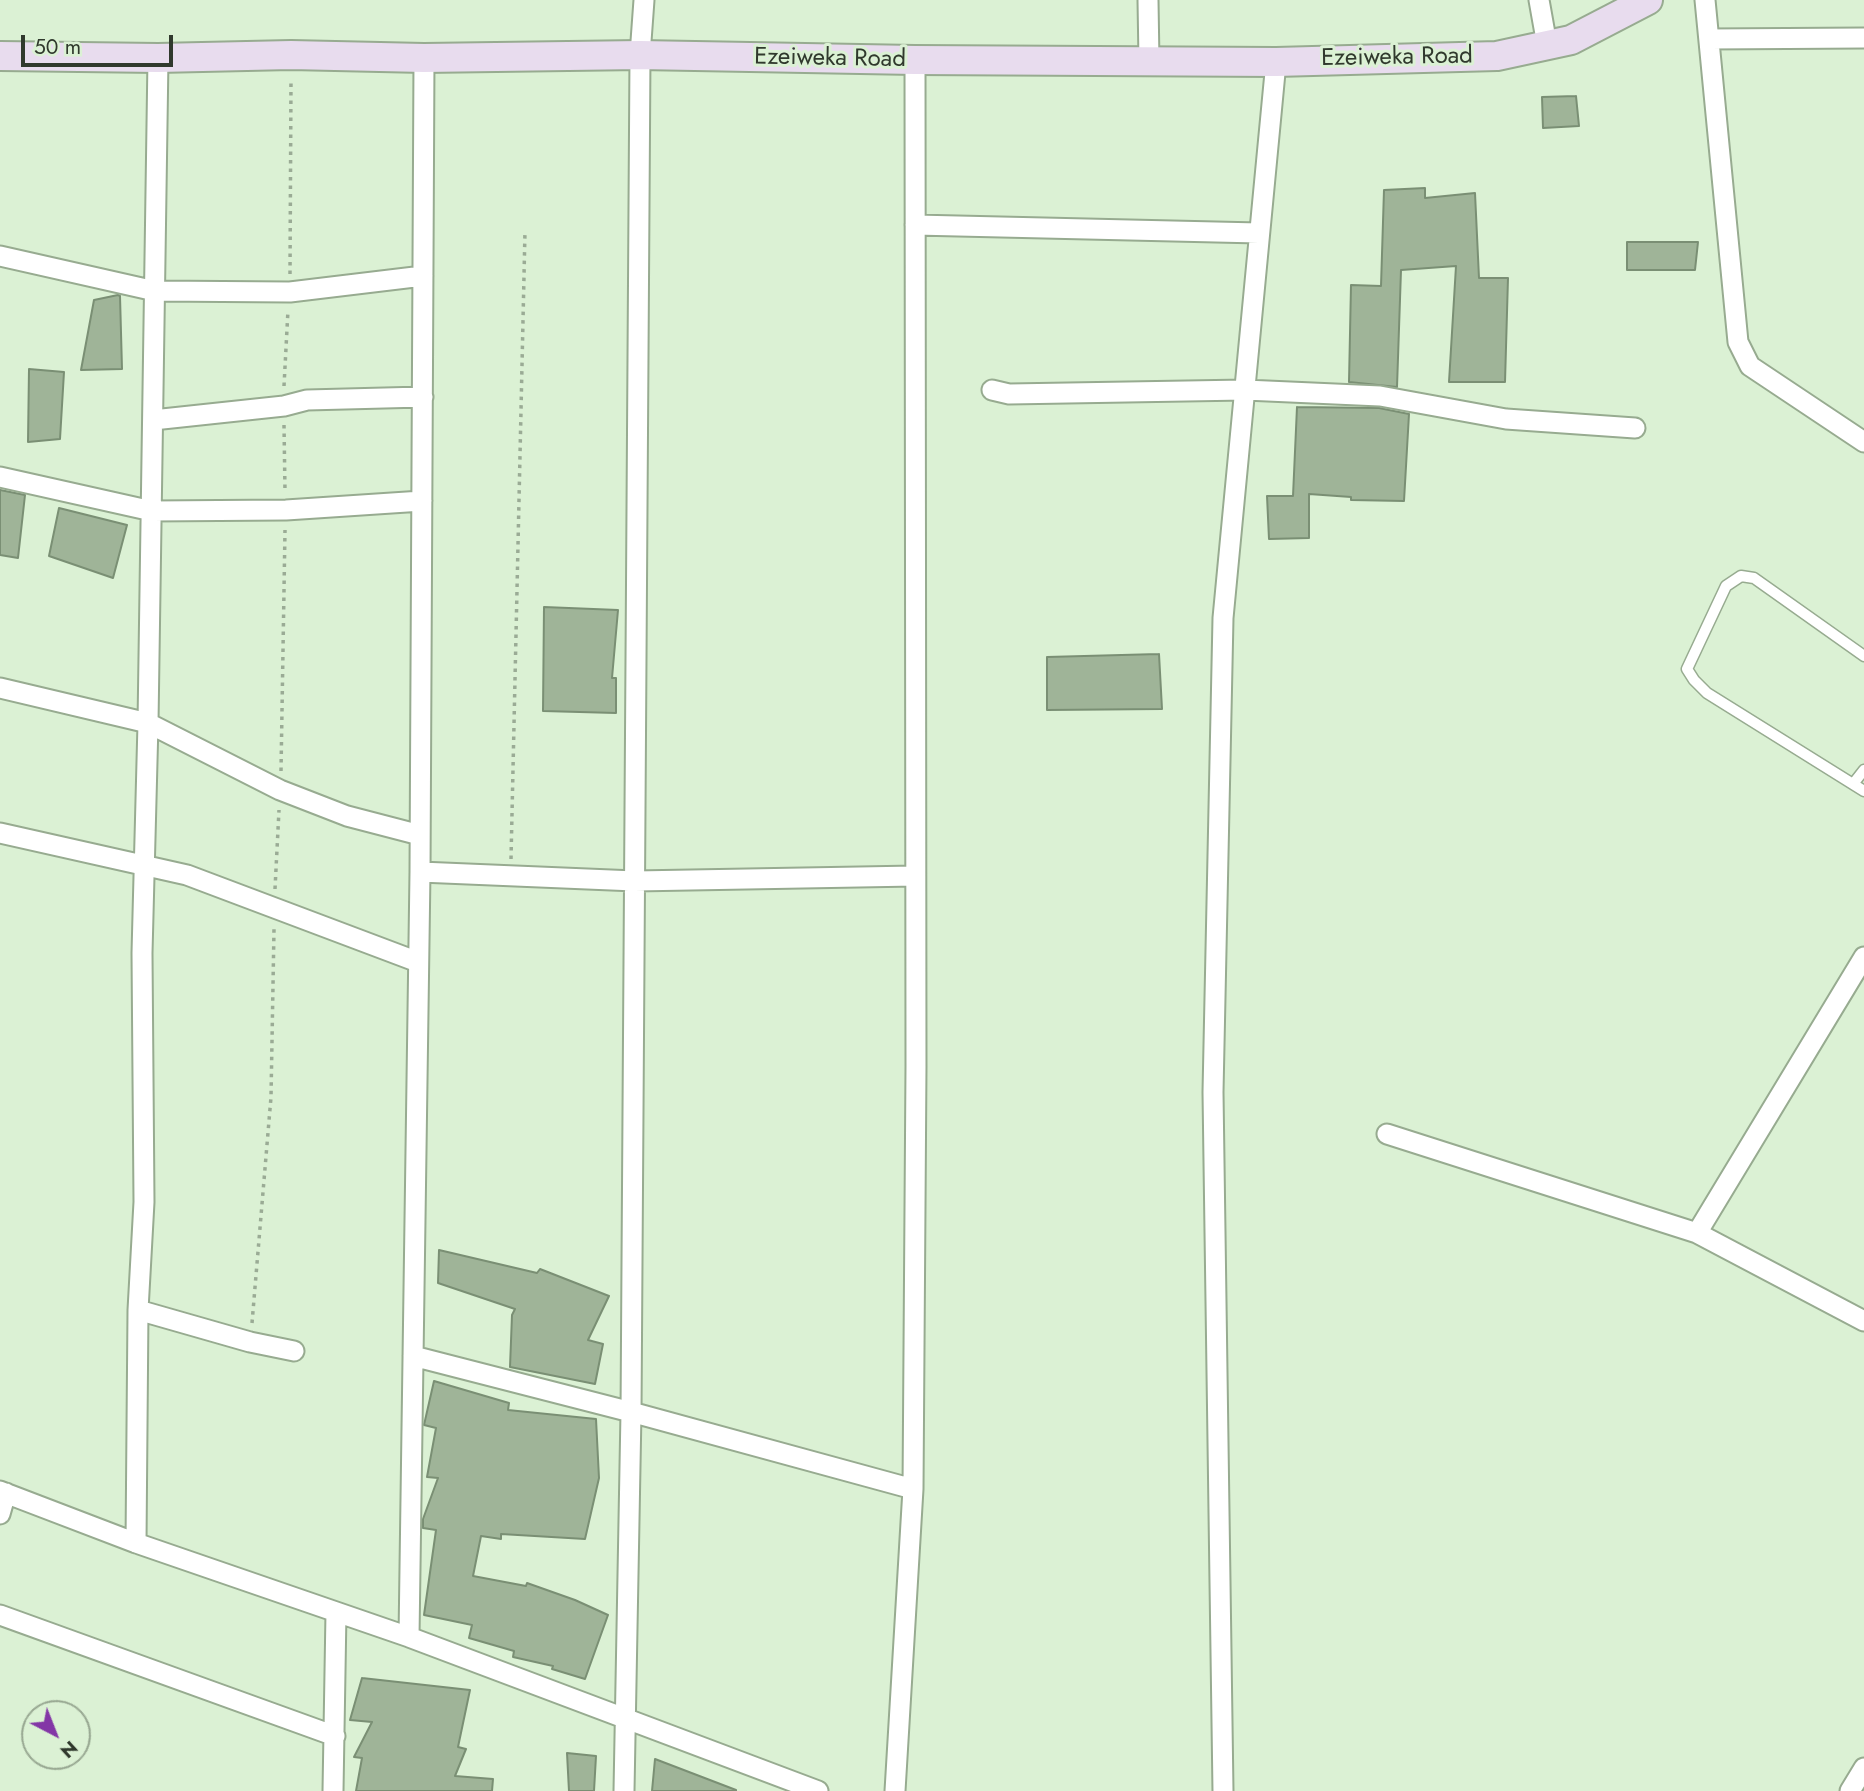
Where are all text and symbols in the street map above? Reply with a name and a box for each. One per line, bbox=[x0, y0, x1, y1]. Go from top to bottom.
scale bar bbox=[24, 21, 177, 65]
text: 50 m bbox=[34, 32, 81, 62]
street label: Ezeiweka Road bbox=[1321, 42, 1473, 74]
street label: Ezeiweka Road bbox=[754, 43, 906, 75]
north arrow bbox=[21, 1700, 91, 1770]
text: N bbox=[54, 1734, 84, 1765]

